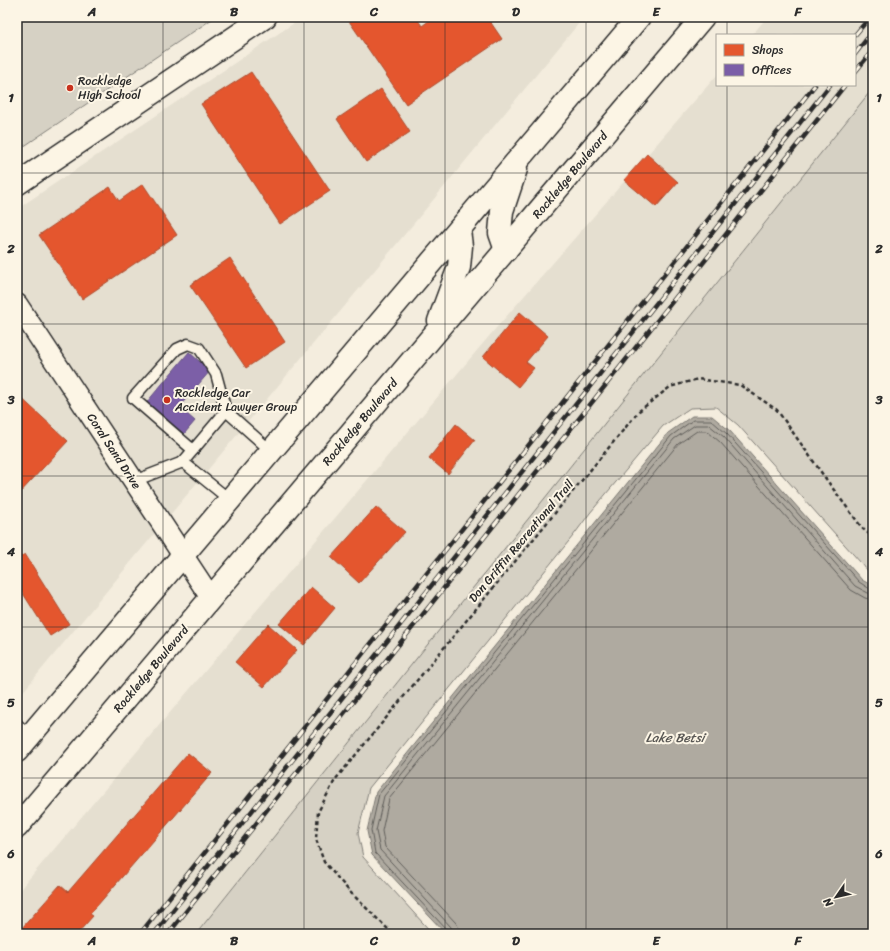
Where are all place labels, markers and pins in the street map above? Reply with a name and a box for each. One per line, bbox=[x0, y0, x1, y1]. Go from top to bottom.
place label: Rockledge High School bbox=[78, 70, 141, 106]
marker: Rockledge High School bbox=[65, 83, 75, 93]
place label: Rockledge Car Accident Lawyer Group bbox=[174, 382, 298, 418]
marker: Rockledge Car Accident Lawyer Group bbox=[162, 395, 172, 405]

